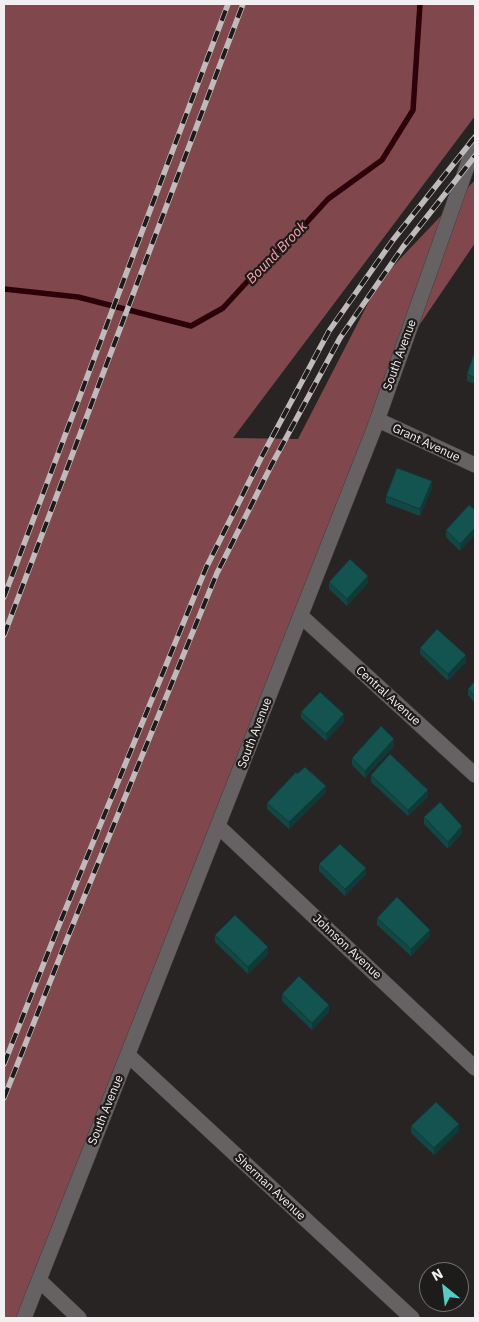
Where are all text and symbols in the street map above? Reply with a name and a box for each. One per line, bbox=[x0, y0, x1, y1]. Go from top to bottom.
water label: Bound Brook bbox=[243, 218, 311, 288]
street label: South Avenue bbox=[381, 318, 419, 392]
street label: Grant Avenue bbox=[390, 421, 462, 465]
street label: Central Avenue bbox=[353, 663, 423, 729]
street label: South Avenue bbox=[235, 696, 275, 770]
street label: Johnson Avenue bbox=[310, 911, 384, 983]
street label: South Avenue bbox=[85, 1073, 127, 1147]
street label: Sherman Avenue bbox=[232, 1151, 308, 1223]
north arrow bbox=[419, 1262, 469, 1312]
text: N bbox=[428, 1264, 446, 1285]

